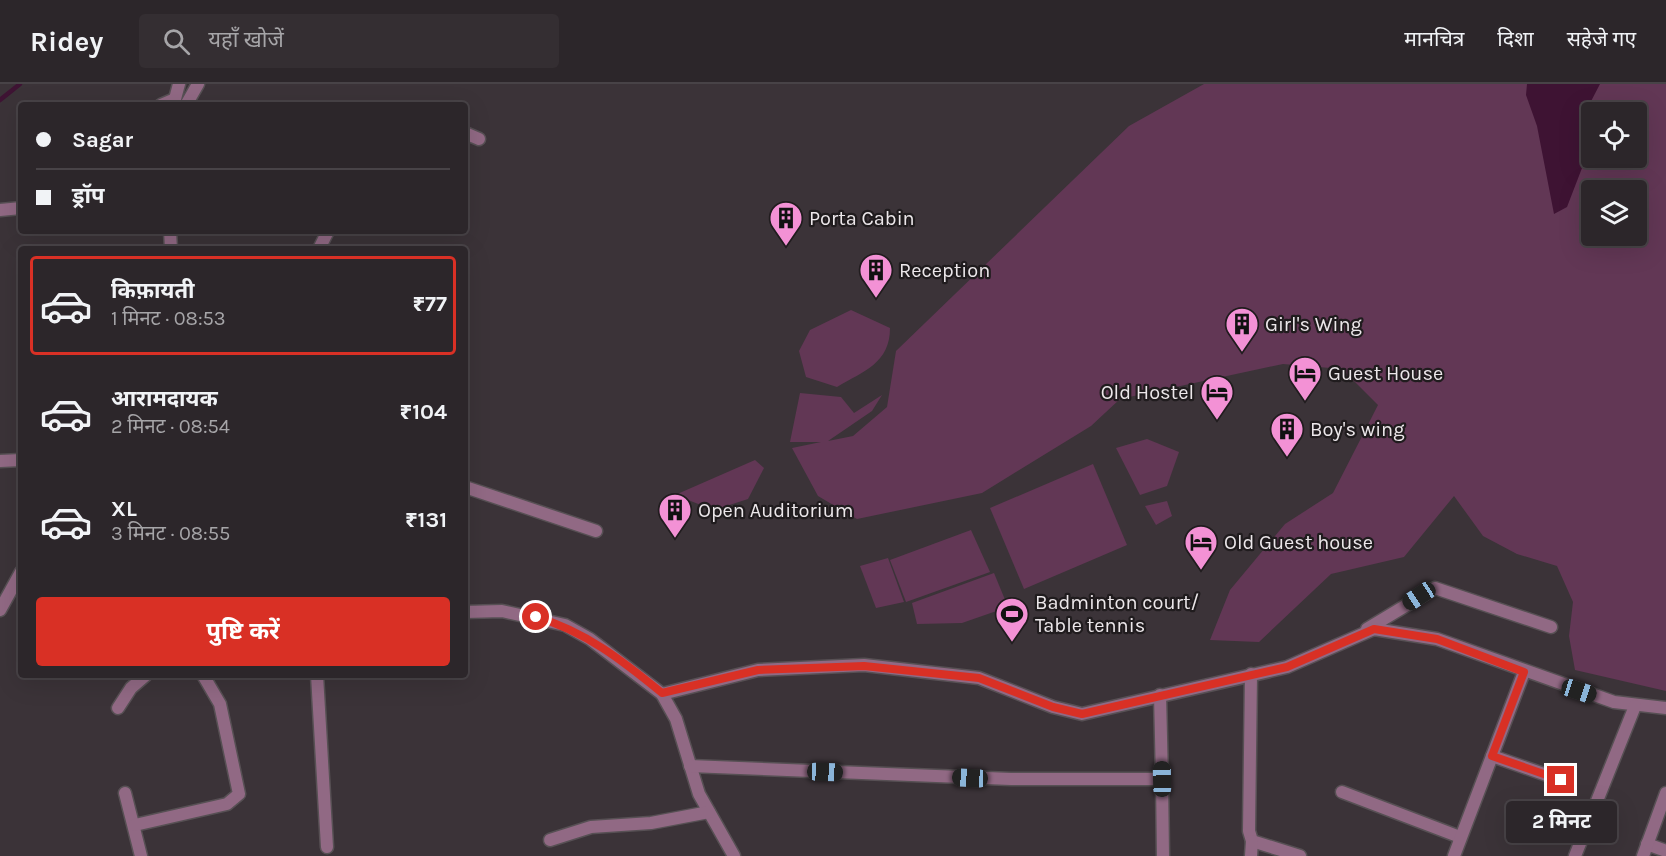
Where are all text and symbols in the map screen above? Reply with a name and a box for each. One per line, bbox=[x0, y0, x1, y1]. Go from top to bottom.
search box bbox=[139, 14, 559, 68]
text: Ridey bbox=[30, 25, 103, 58]
icon: search bbox=[160, 25, 193, 58]
text: यहाँ खोजें bbox=[208, 27, 284, 53]
text: मानचित्र bbox=[1404, 27, 1464, 51]
text: दिशा bbox=[1497, 27, 1534, 51]
text: सहेजे गए bbox=[1567, 27, 1636, 51]
map controls bbox=[1581, 102, 1647, 246]
button: locate bbox=[1581, 102, 1647, 168]
text: Sagar bbox=[72, 127, 133, 153]
button: layers bbox=[1581, 180, 1647, 246]
text: ड्रॉप bbox=[72, 183, 105, 209]
building icon: Porta Cabin bbox=[768, 200, 804, 247]
place label: Porta Cabin bbox=[809, 207, 915, 230]
building icon: Reception bbox=[858, 252, 894, 299]
place label: Reception bbox=[899, 259, 990, 282]
text: किफ़ायती bbox=[111, 278, 195, 304]
icon: car bbox=[39, 279, 93, 333]
text: ₹77 bbox=[413, 291, 447, 317]
building icon: Girl's Wing bbox=[1224, 306, 1260, 353]
text: 1 मिनट · 08:53 bbox=[111, 307, 226, 330]
place label: Girl's Wing bbox=[1265, 313, 1362, 336]
hotel icon: Guest House bbox=[1287, 355, 1323, 402]
place label: Guest House bbox=[1328, 362, 1443, 385]
hotel icon: Old Hostel bbox=[1199, 374, 1235, 421]
place label: Old Hostel bbox=[1101, 381, 1194, 404]
text: आरामदायक bbox=[111, 386, 218, 412]
icon: car bbox=[39, 387, 93, 441]
text: ₹104 bbox=[400, 399, 447, 425]
building icon: Boy's wing bbox=[1269, 411, 1305, 458]
text: 2 मिनट · 08:54 bbox=[111, 415, 230, 438]
place label: Boy's wing bbox=[1310, 418, 1404, 441]
building icon: Open Auditorium bbox=[657, 492, 693, 539]
icon: car bbox=[39, 495, 93, 549]
text: XL bbox=[111, 496, 137, 522]
place label: Open Auditorium bbox=[698, 499, 854, 522]
text: ₹131 bbox=[405, 507, 447, 533]
text: 3 मिनट · 08:55 bbox=[111, 522, 230, 545]
hotel icon: Old Guest house bbox=[1183, 524, 1219, 571]
place label: Old Guest house bbox=[1224, 531, 1373, 554]
car bbox=[1399, 579, 1439, 613]
place label: Badminton court/ Table tennis bbox=[1035, 591, 1199, 637]
sports icon: Badminton court/ Table tennis bbox=[994, 596, 1030, 643]
button: पुष्टि करें bbox=[36, 597, 450, 666]
route start bbox=[522, 603, 549, 630]
car bbox=[1559, 677, 1599, 705]
car bbox=[1153, 761, 1171, 797]
car bbox=[807, 762, 843, 782]
route end bbox=[1547, 766, 1574, 793]
car bbox=[952, 768, 988, 788]
callout: 2 मिनट bbox=[1506, 801, 1616, 843]
text: 2 मिनट bbox=[1532, 810, 1591, 833]

